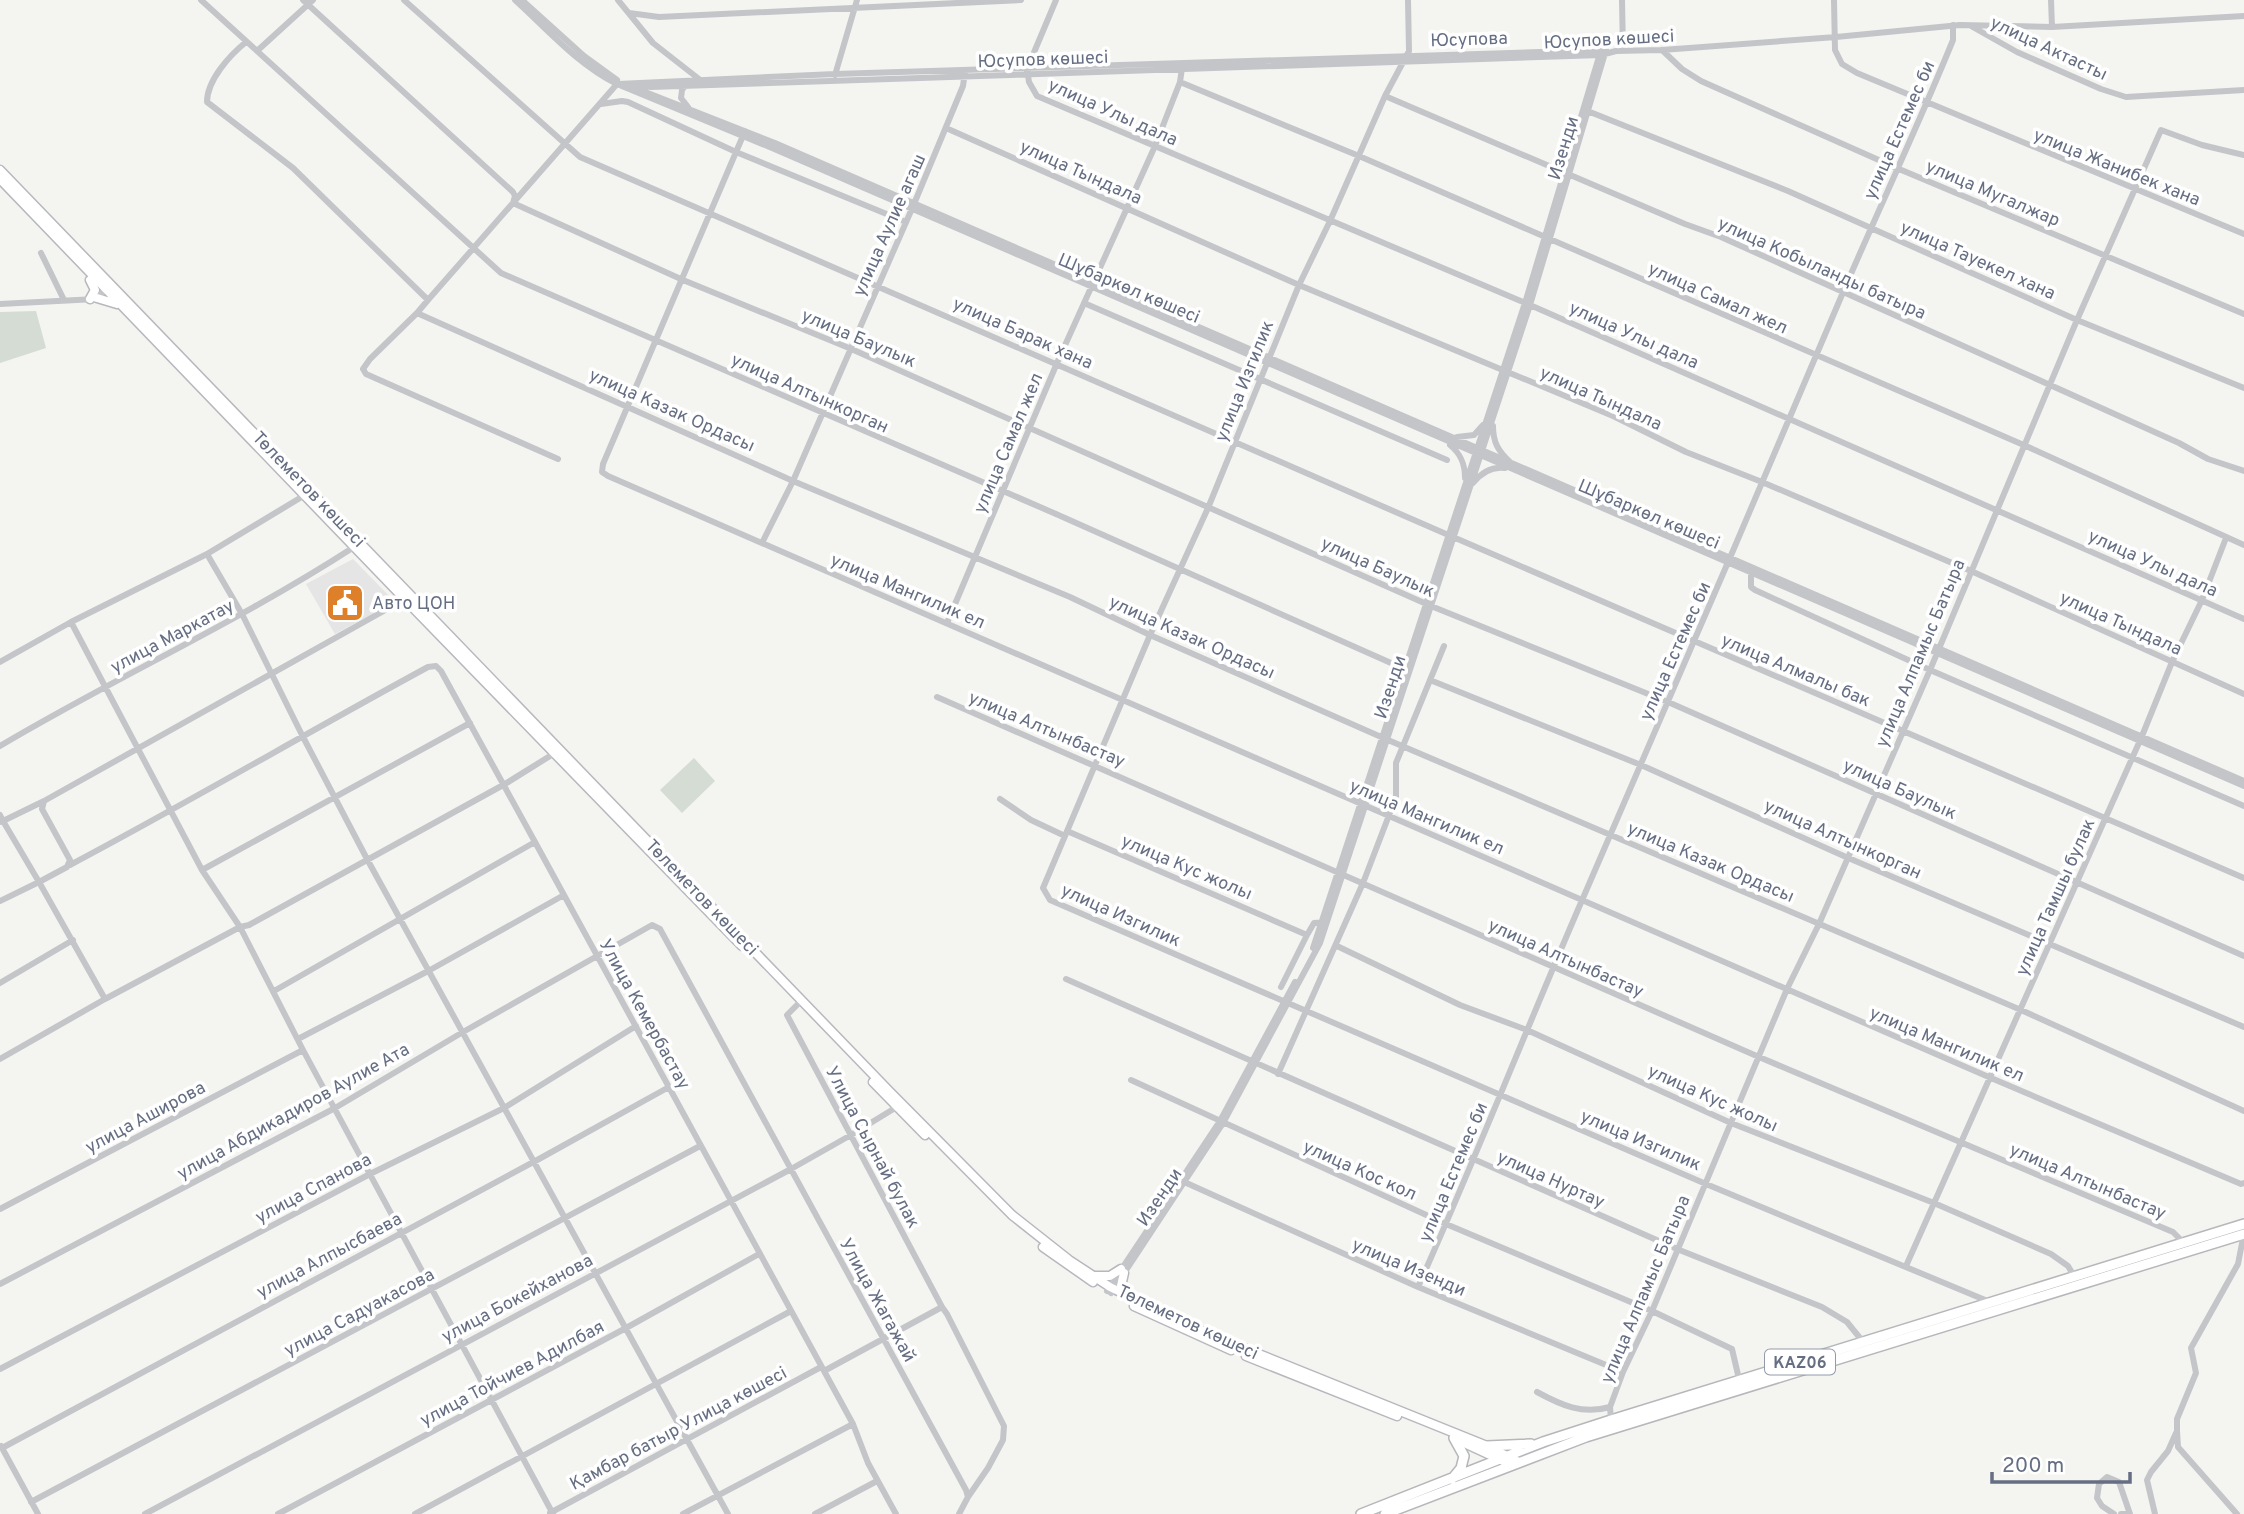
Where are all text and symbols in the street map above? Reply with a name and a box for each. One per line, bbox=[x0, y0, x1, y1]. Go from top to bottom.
street label: улица Актасты bbox=[1986, 12, 2111, 87]
street label: Юсупов көшесі bbox=[1543, 26, 1675, 55]
street label: Юсупова bbox=[1430, 28, 1508, 53]
street label: Юсупов көшесі bbox=[977, 47, 1109, 74]
street label: улица Естемес би bbox=[1859, 58, 1941, 204]
street label: улица Улы дала bbox=[1044, 74, 1181, 152]
street label: Изенди bbox=[1544, 114, 1585, 183]
street label: улица Жанибек хана bbox=[2030, 124, 2203, 212]
street label: улица Тындала bbox=[1016, 136, 1145, 211]
street label: улица Аулие агаш bbox=[849, 151, 932, 300]
street label: улица Мугалжар bbox=[1922, 156, 2063, 233]
street label: улица Кобыланды батыра bbox=[1714, 213, 1929, 326]
street label: улица Тауекел хана bbox=[1896, 217, 2059, 306]
street label: Шұбаркөл көшесі bbox=[1054, 249, 1203, 330]
street label: улица Самал жел bbox=[1644, 258, 1791, 340]
street label: улица Барак хана bbox=[949, 293, 1096, 376]
street label: улица Улы дала bbox=[1565, 297, 1702, 375]
street label: улица Баулык bbox=[798, 305, 919, 374]
street label: улица Изгилик bbox=[1211, 318, 1280, 446]
street label: улица Алтынкорган bbox=[727, 349, 892, 440]
street label: улица Тындала bbox=[1536, 362, 1665, 437]
street label: улица Казак Ордасы bbox=[585, 364, 758, 458]
street label: улица Самал жел bbox=[969, 370, 1049, 517]
street label: Төлеметов көшесі bbox=[247, 427, 369, 553]
street label: Шұбаркөл көшесі bbox=[1574, 475, 1723, 556]
street label: улица Улы дала bbox=[2084, 525, 2221, 603]
street label: улица Баулык bbox=[1317, 533, 1438, 604]
street label: улица Мангилик ел bbox=[827, 549, 988, 635]
street label: улица Алпамыс Батыра bbox=[1871, 556, 1971, 751]
street label: улица Естемес би bbox=[1635, 579, 1717, 725]
public building icon: Авто ЦОН bbox=[324, 582, 366, 624]
street label: улица Тындала bbox=[2056, 587, 2185, 662]
street label: улица Казак Ордасы bbox=[1105, 591, 1278, 685]
place label: Авто ЦОН bbox=[372, 593, 455, 616]
street label: улица Маркатау bbox=[107, 595, 239, 680]
street label: улица Алмалы бак bbox=[1717, 630, 1874, 713]
street label: Изенди bbox=[1370, 653, 1412, 722]
street label: улица Алтынбастау bbox=[964, 687, 1128, 774]
street label: улица Баулык bbox=[1839, 755, 1960, 826]
street label: улица Мангилик ел bbox=[1346, 775, 1507, 861]
street label: улица Алтынкорган bbox=[1760, 795, 1925, 886]
street label: улица Тамшы булак bbox=[2011, 815, 2101, 980]
street label: улица Казак Ордасы bbox=[1623, 818, 1797, 909]
street label: улица Кус жолы bbox=[1117, 830, 1255, 906]
street label: Төлеметов көшесі bbox=[640, 835, 762, 961]
street label: улица Изгилик bbox=[1057, 880, 1184, 953]
street label: улица Алтынбастау bbox=[1484, 915, 1647, 1004]
street label: Улица Кемербастау bbox=[593, 936, 695, 1094]
street label: улица Мангилик ел bbox=[1866, 1002, 2027, 1088]
street label: улица Абдикадиров Аулие Ата bbox=[174, 1039, 414, 1186]
street label: улица Кус жолы bbox=[1644, 1060, 1781, 1138]
street label: Улица Сырнай булак bbox=[819, 1063, 924, 1233]
street label: улица Аширова bbox=[82, 1077, 210, 1160]
street label: улица Естемес би bbox=[1415, 1099, 1494, 1246]
street label: улица Изгилик bbox=[1577, 1106, 1704, 1177]
street label: улица Кос кол bbox=[1299, 1136, 1420, 1207]
street label: улица Алтынбастау bbox=[2005, 1139, 2169, 1226]
street label: улица Нуртау bbox=[1493, 1146, 1608, 1214]
street label: улица Спанова bbox=[252, 1149, 376, 1230]
street label: Изенди bbox=[1132, 1164, 1188, 1231]
street label: улица Алпамыс Батыра bbox=[1596, 1192, 1696, 1387]
street label: улица Алпысбаева bbox=[253, 1208, 406, 1304]
street label: улица Изенди bbox=[1348, 1234, 1469, 1303]
street label: Улица Жагажай bbox=[833, 1235, 920, 1367]
street label: улица Бокейханова bbox=[438, 1250, 597, 1349]
street label: улица Садуакасова bbox=[281, 1264, 439, 1363]
street label: Төлеметов көшесі bbox=[1113, 1281, 1262, 1366]
street label: улица Тойчиев Адилбая bbox=[417, 1316, 609, 1433]
road number: KАZ06 bbox=[1765, 1350, 1835, 1374]
street label: Қамбар батыр Улица көшесі bbox=[566, 1362, 791, 1496]
scale bar bbox=[1992, 1440, 2130, 1484]
text: 200 m bbox=[2002, 1453, 2064, 1480]

